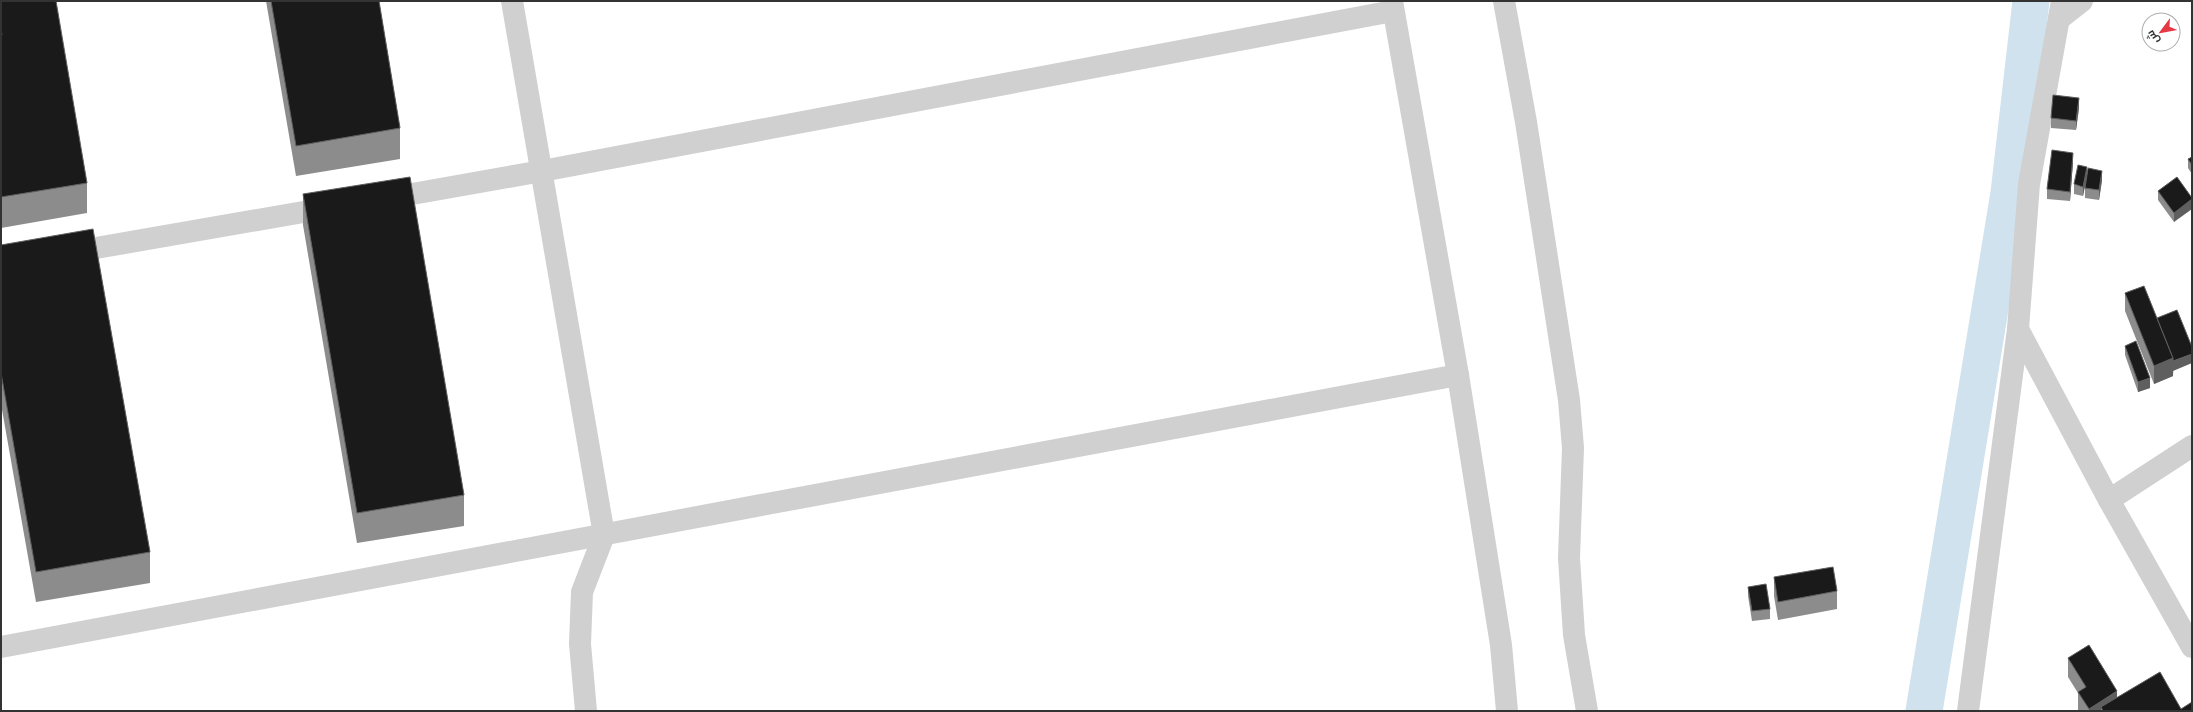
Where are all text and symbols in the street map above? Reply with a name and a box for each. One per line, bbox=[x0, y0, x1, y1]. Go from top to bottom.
north arrow bbox=[2141, 12, 2181, 52]
text: ش bbox=[2144, 28, 2162, 46]

